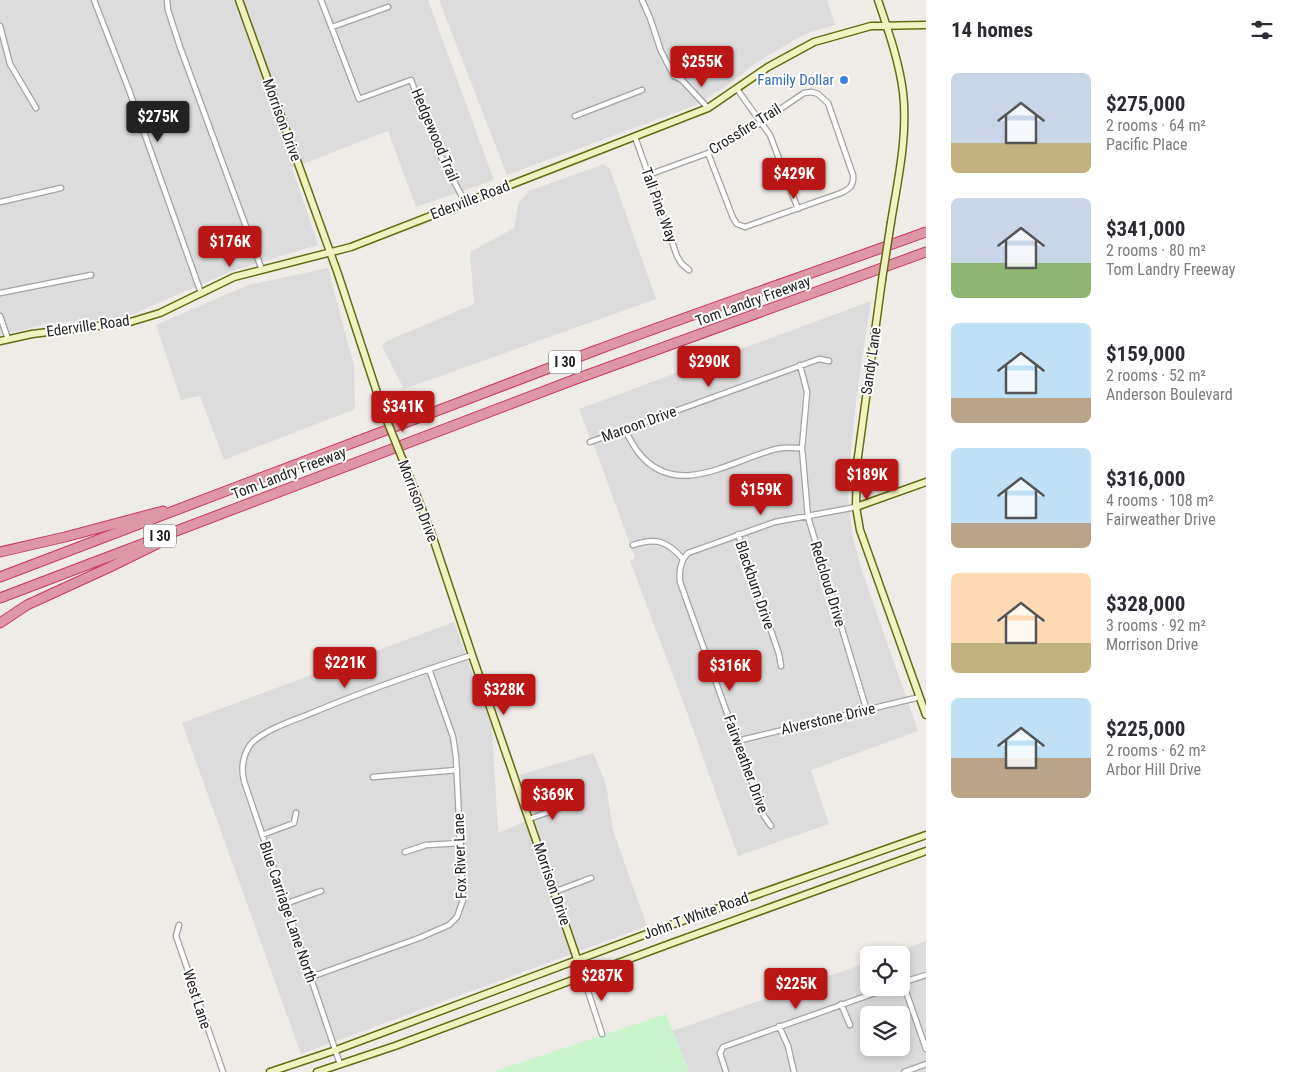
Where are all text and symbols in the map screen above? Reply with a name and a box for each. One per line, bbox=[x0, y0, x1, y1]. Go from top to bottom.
icon: filters bbox=[1248, 16, 1276, 44]
text: 14 homes bbox=[951, 18, 1033, 42]
pin: $255K bbox=[667, 46, 737, 88]
text: $255K bbox=[681, 52, 723, 71]
place label: Family Dollar bbox=[757, 71, 834, 89]
marker: Family Dollar bbox=[838, 74, 850, 86]
street label: Morrison Drive bbox=[259, 76, 305, 164]
street label: Hedgewood Trail bbox=[407, 86, 463, 184]
text: $275,000 bbox=[1106, 92, 1185, 116]
icon: home bbox=[991, 93, 1051, 153]
pin: $275K bbox=[123, 100, 193, 143]
street label: Crossfire Trail bbox=[706, 100, 784, 158]
text: $275K bbox=[137, 107, 179, 126]
text: 2 rooms · 64 m² bbox=[1106, 116, 1206, 135]
text: Pacific Place bbox=[1106, 135, 1188, 154]
pin: $429K bbox=[759, 158, 829, 200]
text: $429K bbox=[773, 164, 815, 183]
street label: Tall Pine Way bbox=[637, 165, 681, 245]
street label: Ederville Road bbox=[428, 177, 512, 223]
text: $341,000 bbox=[1106, 217, 1185, 241]
icon: home bbox=[991, 218, 1051, 278]
pin: $176K bbox=[195, 226, 265, 268]
text: $176K bbox=[209, 232, 251, 251]
text: 2 rooms · 80 m² bbox=[1106, 241, 1206, 260]
text: Tom Landry Freeway bbox=[1106, 260, 1235, 279]
street label: Tom Landry Freeway bbox=[693, 272, 813, 330]
street label: Ederville Road bbox=[45, 311, 131, 341]
street label: Sandy Lane bbox=[857, 326, 885, 396]
text: $159,000 bbox=[1106, 342, 1185, 366]
icon: home bbox=[991, 343, 1051, 403]
pin: $290K bbox=[674, 346, 744, 388]
road number: I 30 bbox=[549, 351, 581, 374]
text: $290K bbox=[688, 352, 730, 371]
text: 2 rooms · 52 m² bbox=[1106, 366, 1206, 385]
text: Anderson Boulevard bbox=[1106, 385, 1233, 404]
pin: $341K bbox=[368, 390, 438, 433]
text: $341K bbox=[382, 397, 424, 416]
street label: Maroon Drive bbox=[599, 402, 679, 446]
street label: Tom Landry Freeway bbox=[229, 443, 349, 503]
street label: Morrison Drive bbox=[394, 457, 442, 545]
pin: $189K bbox=[832, 458, 902, 501]
text: $189K bbox=[846, 465, 888, 484]
text: $316,000 bbox=[1106, 467, 1185, 491]
icon: home bbox=[991, 468, 1051, 528]
pin: $159K bbox=[726, 474, 796, 516]
text: $159K bbox=[740, 480, 782, 499]
text: 4 rooms · 108 m² bbox=[1106, 491, 1214, 510]
text: Fairweather Drive bbox=[1106, 510, 1216, 529]
road number: I 30 bbox=[144, 524, 176, 548]
street label: Blackburn Drive bbox=[731, 538, 779, 632]
street label: Redcloud Drive bbox=[806, 539, 850, 629]
text: $328,000 bbox=[1106, 592, 1185, 616]
icon: home bbox=[991, 593, 1051, 653]
text: 3 rooms · 92 m² bbox=[1106, 616, 1206, 635]
text: Morrison Drive bbox=[1106, 635, 1198, 654]
pin: $221K bbox=[310, 646, 380, 689]
pin: $316K bbox=[695, 650, 765, 692]
text: $221K bbox=[324, 653, 366, 672]
text: $316K bbox=[709, 656, 751, 675]
pin: $328K bbox=[469, 674, 539, 716]
text: $328K bbox=[483, 680, 525, 699]
street label: Alverstone Drive bbox=[779, 699, 877, 739]
street label: Fairweather Drive bbox=[720, 713, 772, 815]
text: $225,000 bbox=[1106, 717, 1185, 741]
icon: home bbox=[991, 718, 1051, 778]
text: 2 rooms · 62 m² bbox=[1106, 741, 1206, 760]
text: Arbor Hill Drive bbox=[1106, 760, 1201, 779]
pin: $369K bbox=[518, 778, 588, 821]
text: $369K bbox=[532, 785, 574, 804]
street label: Fox River Lane bbox=[450, 813, 470, 899]
street label: Blue Carriage Lane North bbox=[255, 839, 321, 985]
street label: Morrison Drive bbox=[529, 840, 575, 928]
street label: John T White Road bbox=[641, 889, 751, 943]
map controls bbox=[860, 946, 910, 1056]
button: locate bbox=[860, 946, 910, 996]
pin: $287K bbox=[567, 960, 637, 1002]
text: $287K bbox=[581, 966, 623, 985]
street label: West Lane bbox=[179, 967, 215, 1031]
pin: $225K bbox=[761, 968, 831, 1010]
text: $225K bbox=[775, 974, 817, 993]
button: layers bbox=[860, 1006, 910, 1056]

